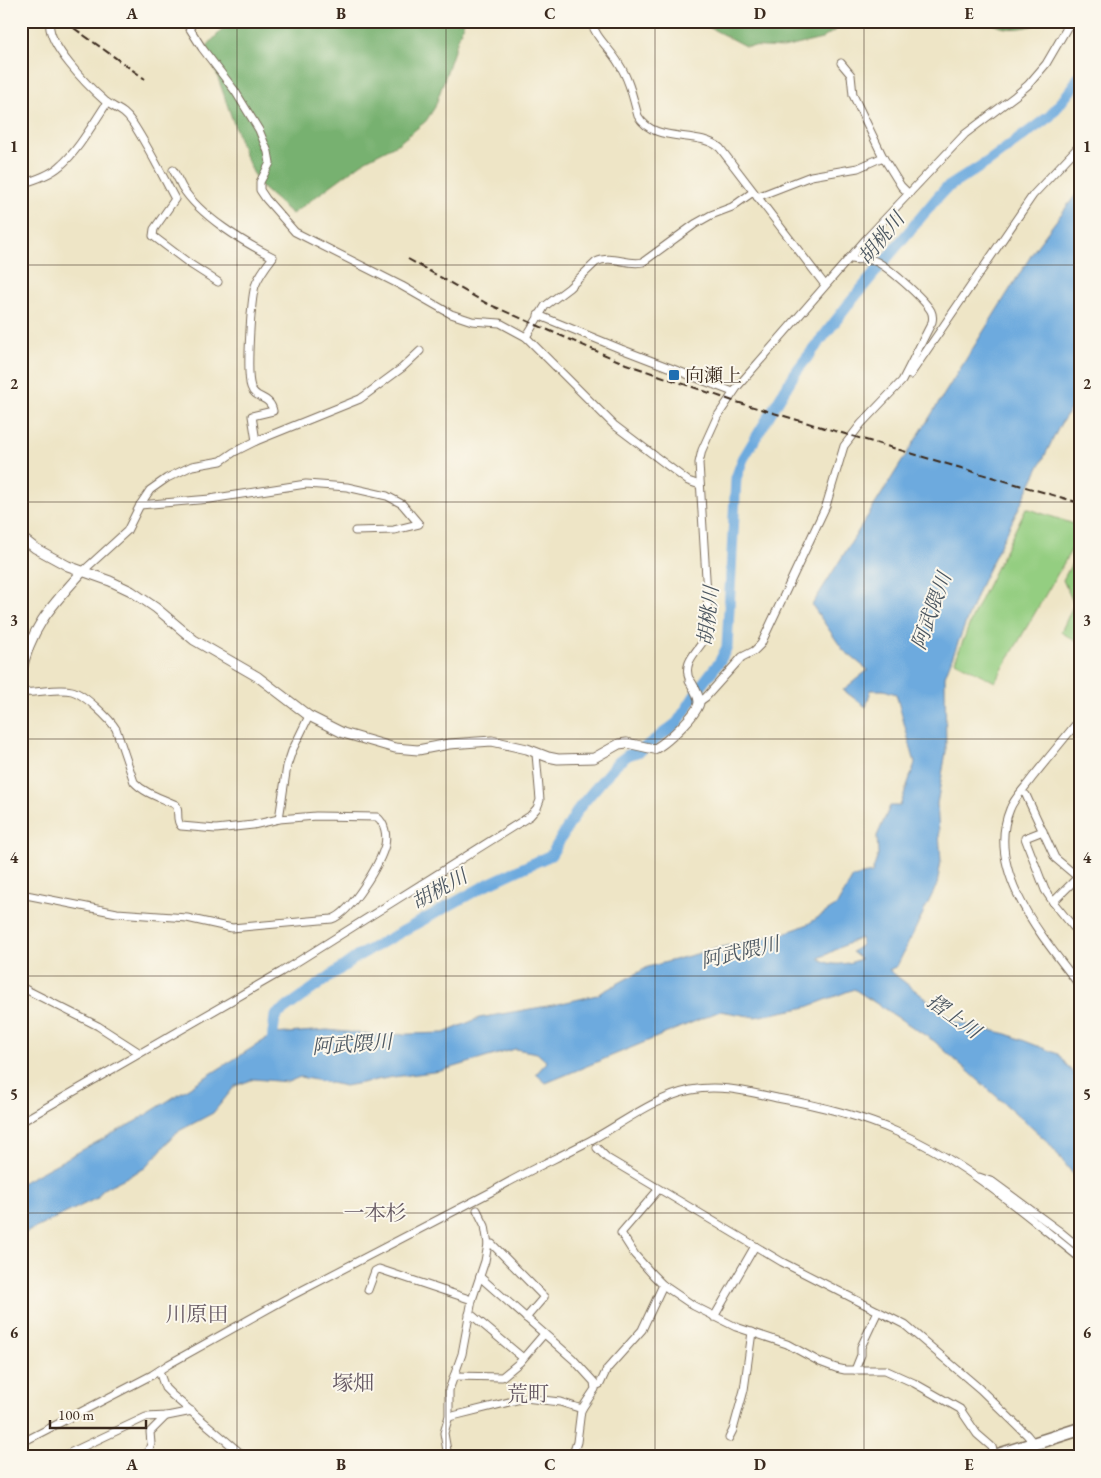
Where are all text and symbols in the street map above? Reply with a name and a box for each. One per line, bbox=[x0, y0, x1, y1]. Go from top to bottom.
text: A bbox=[125, 3, 138, 24]
text: B bbox=[336, 3, 346, 24]
text: C bbox=[544, 3, 556, 24]
text: D bbox=[754, 3, 766, 24]
text: E bbox=[964, 3, 974, 24]
text: 1 bbox=[10, 136, 18, 157]
text: 1 bbox=[1083, 136, 1091, 157]
water label: 胡桃川 bbox=[852, 205, 911, 269]
place label: 向瀬上 bbox=[685, 363, 742, 388]
marker: 向瀬上 bbox=[667, 368, 681, 382]
text: 2 bbox=[10, 373, 19, 394]
text: 2 bbox=[1083, 373, 1092, 394]
water label: 阿武隈川 bbox=[905, 567, 958, 653]
water label: 胡桃川 bbox=[692, 583, 724, 647]
text: 3 bbox=[10, 610, 18, 631]
text: 3 bbox=[1083, 610, 1091, 631]
text: 4 bbox=[10, 847, 19, 868]
text: 4 bbox=[1083, 847, 1092, 868]
water label: 胡桃川 bbox=[406, 862, 473, 915]
water label: 阿武隈川 bbox=[698, 930, 784, 974]
water label: 摺上川 bbox=[922, 988, 988, 1045]
water label: 阿武隈川 bbox=[311, 1028, 395, 1060]
text: 5 bbox=[10, 1084, 18, 1105]
text: 5 bbox=[1083, 1084, 1091, 1105]
district label: 一本杉 bbox=[344, 1199, 407, 1226]
district label: 川原田 bbox=[166, 1300, 229, 1327]
text: 6 bbox=[10, 1322, 19, 1343]
text: 6 bbox=[1083, 1322, 1092, 1343]
district label: 塚畑 bbox=[332, 1369, 374, 1396]
district label: 荒町 bbox=[507, 1380, 549, 1407]
scale bar bbox=[50, 1398, 146, 1430]
text: 100 m bbox=[58, 1405, 95, 1424]
text: A bbox=[125, 1454, 138, 1475]
text: B bbox=[336, 1454, 346, 1475]
text: C bbox=[544, 1454, 556, 1475]
text: D bbox=[754, 1454, 766, 1475]
text: E bbox=[964, 1454, 974, 1475]

